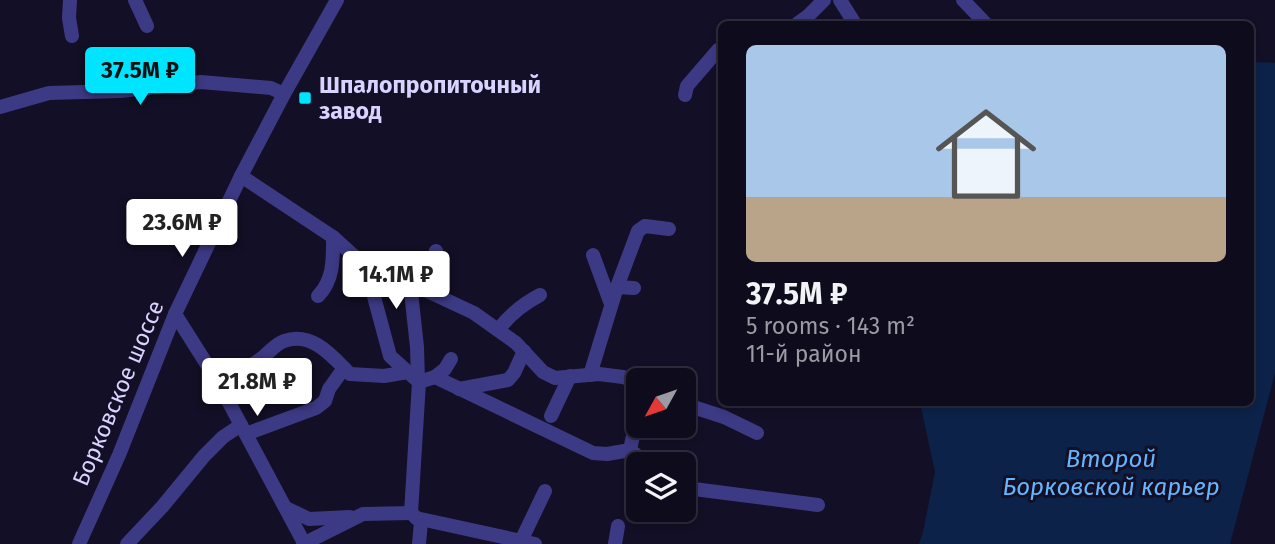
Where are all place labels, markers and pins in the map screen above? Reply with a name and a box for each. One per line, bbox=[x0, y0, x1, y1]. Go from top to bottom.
pin: 37.5M ₽ bbox=[75, 48, 205, 107]
place label: Шпалопропиточный завод bbox=[319, 71, 541, 125]
marker: Шпалопропиточный завод bbox=[297, 90, 313, 106]
pin: 23.6M ₽ bbox=[117, 200, 247, 259]
pin: 14.1M ₽ bbox=[331, 252, 461, 311]
pin: 21.8M ₽ bbox=[192, 358, 322, 418]

